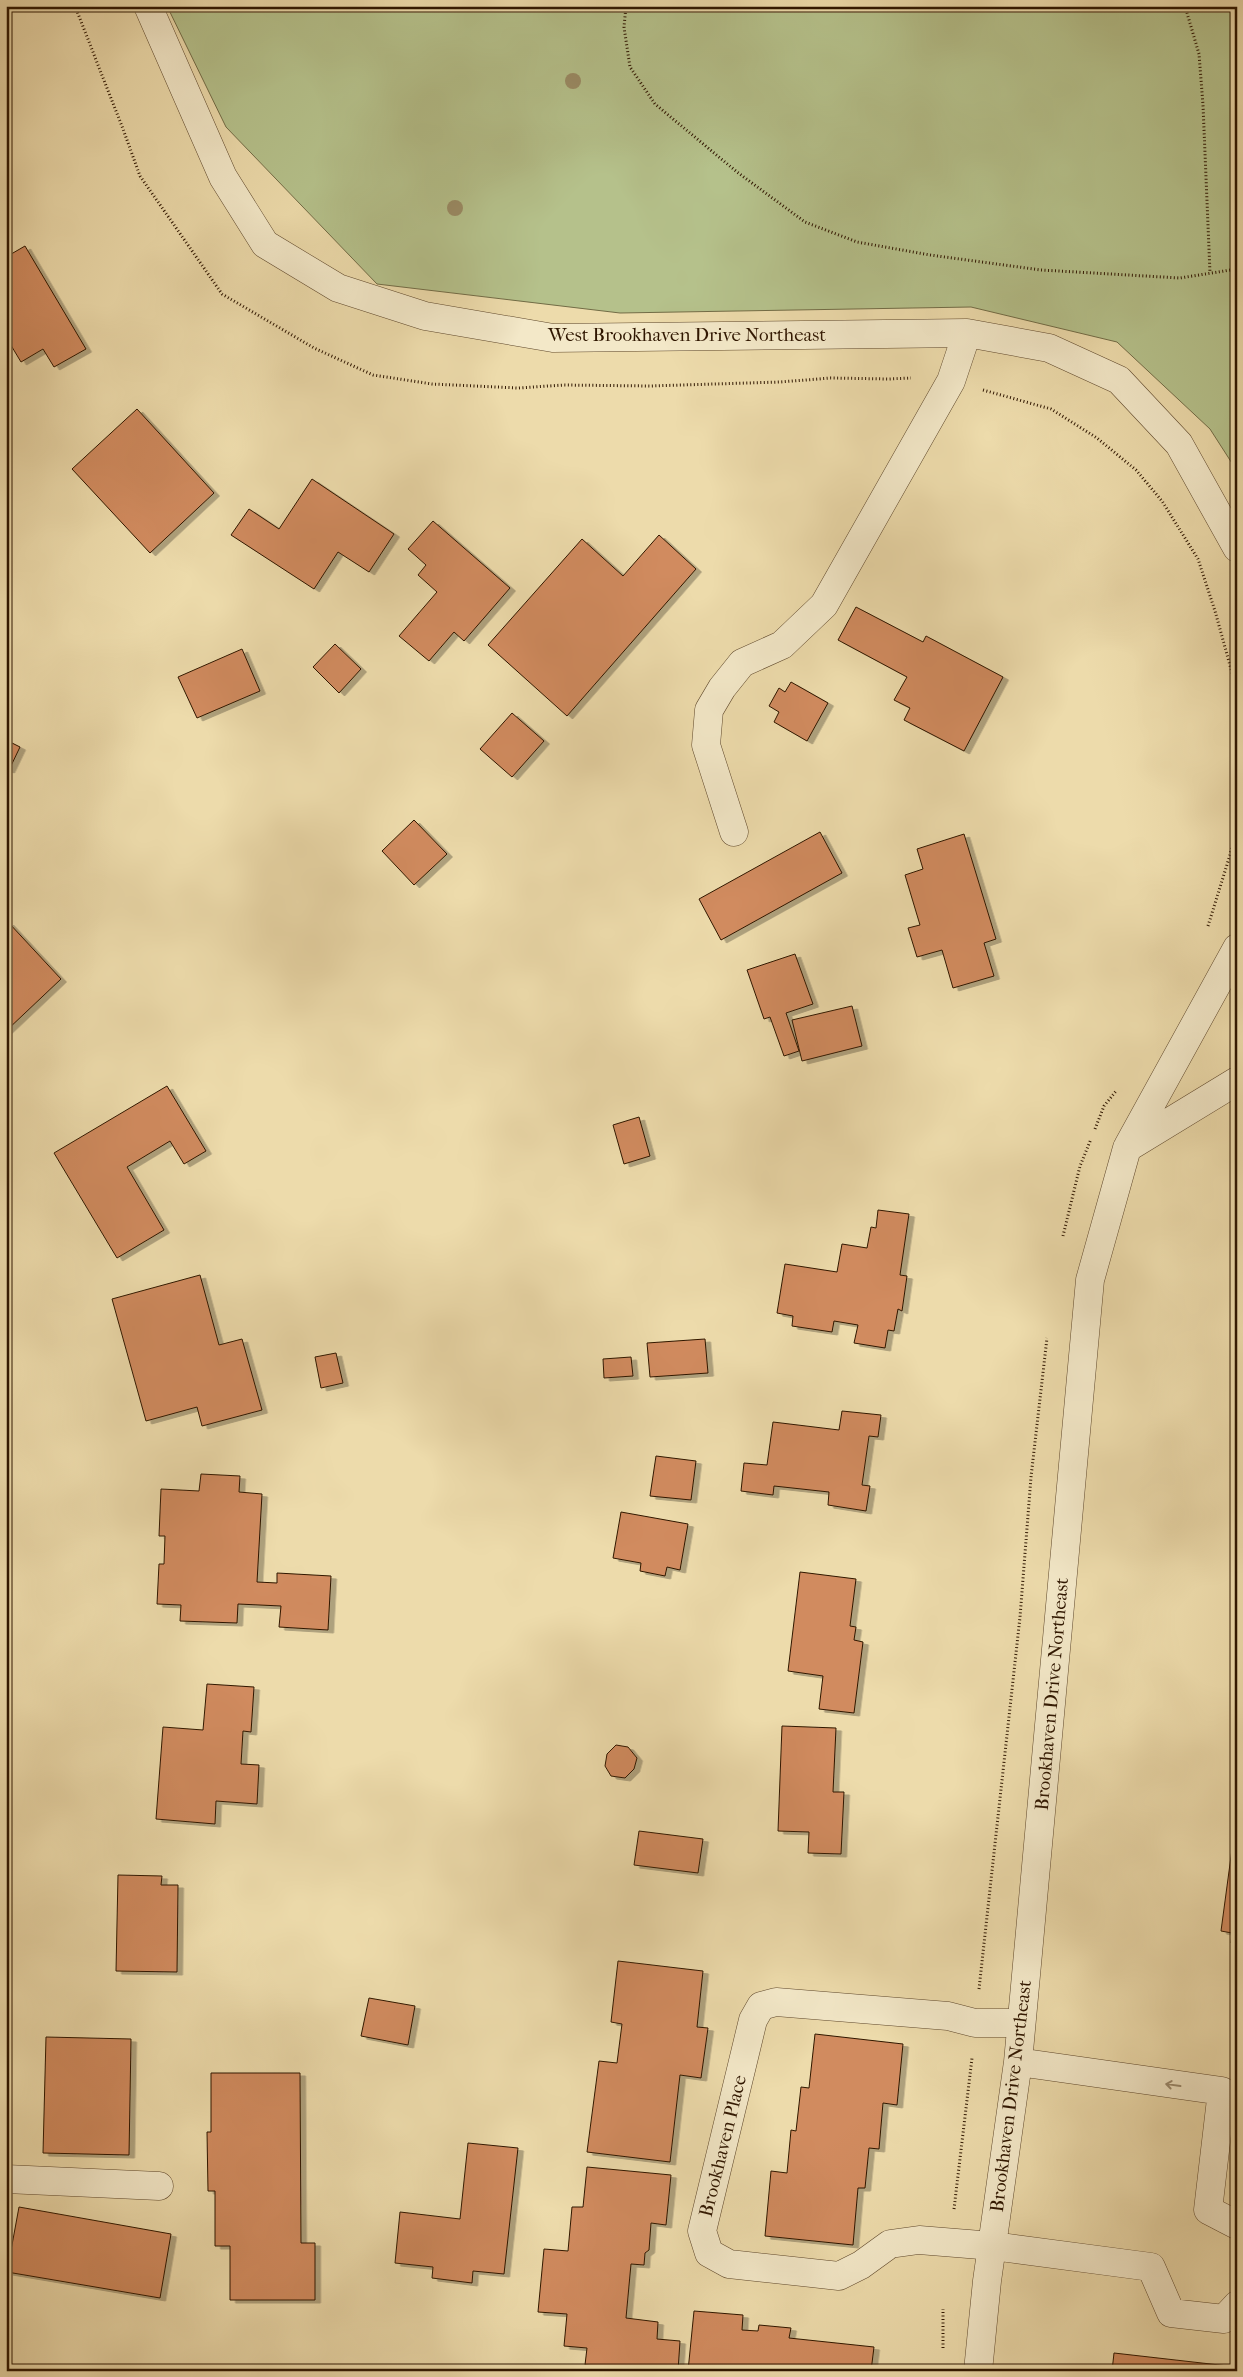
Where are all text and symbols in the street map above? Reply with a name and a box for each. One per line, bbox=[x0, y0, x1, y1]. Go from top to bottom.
street label: West Brookhaven Drive Northeast bbox=[547, 324, 826, 346]
street label: Brookhaven Drive Northeast bbox=[1031, 1576, 1073, 1811]
street label: Brookhaven Drive Northeast bbox=[986, 1979, 1036, 2213]
street label: Brookhaven Place bbox=[695, 2073, 751, 2219]
one-way arrow bbox=[1166, 2080, 1182, 2090]

